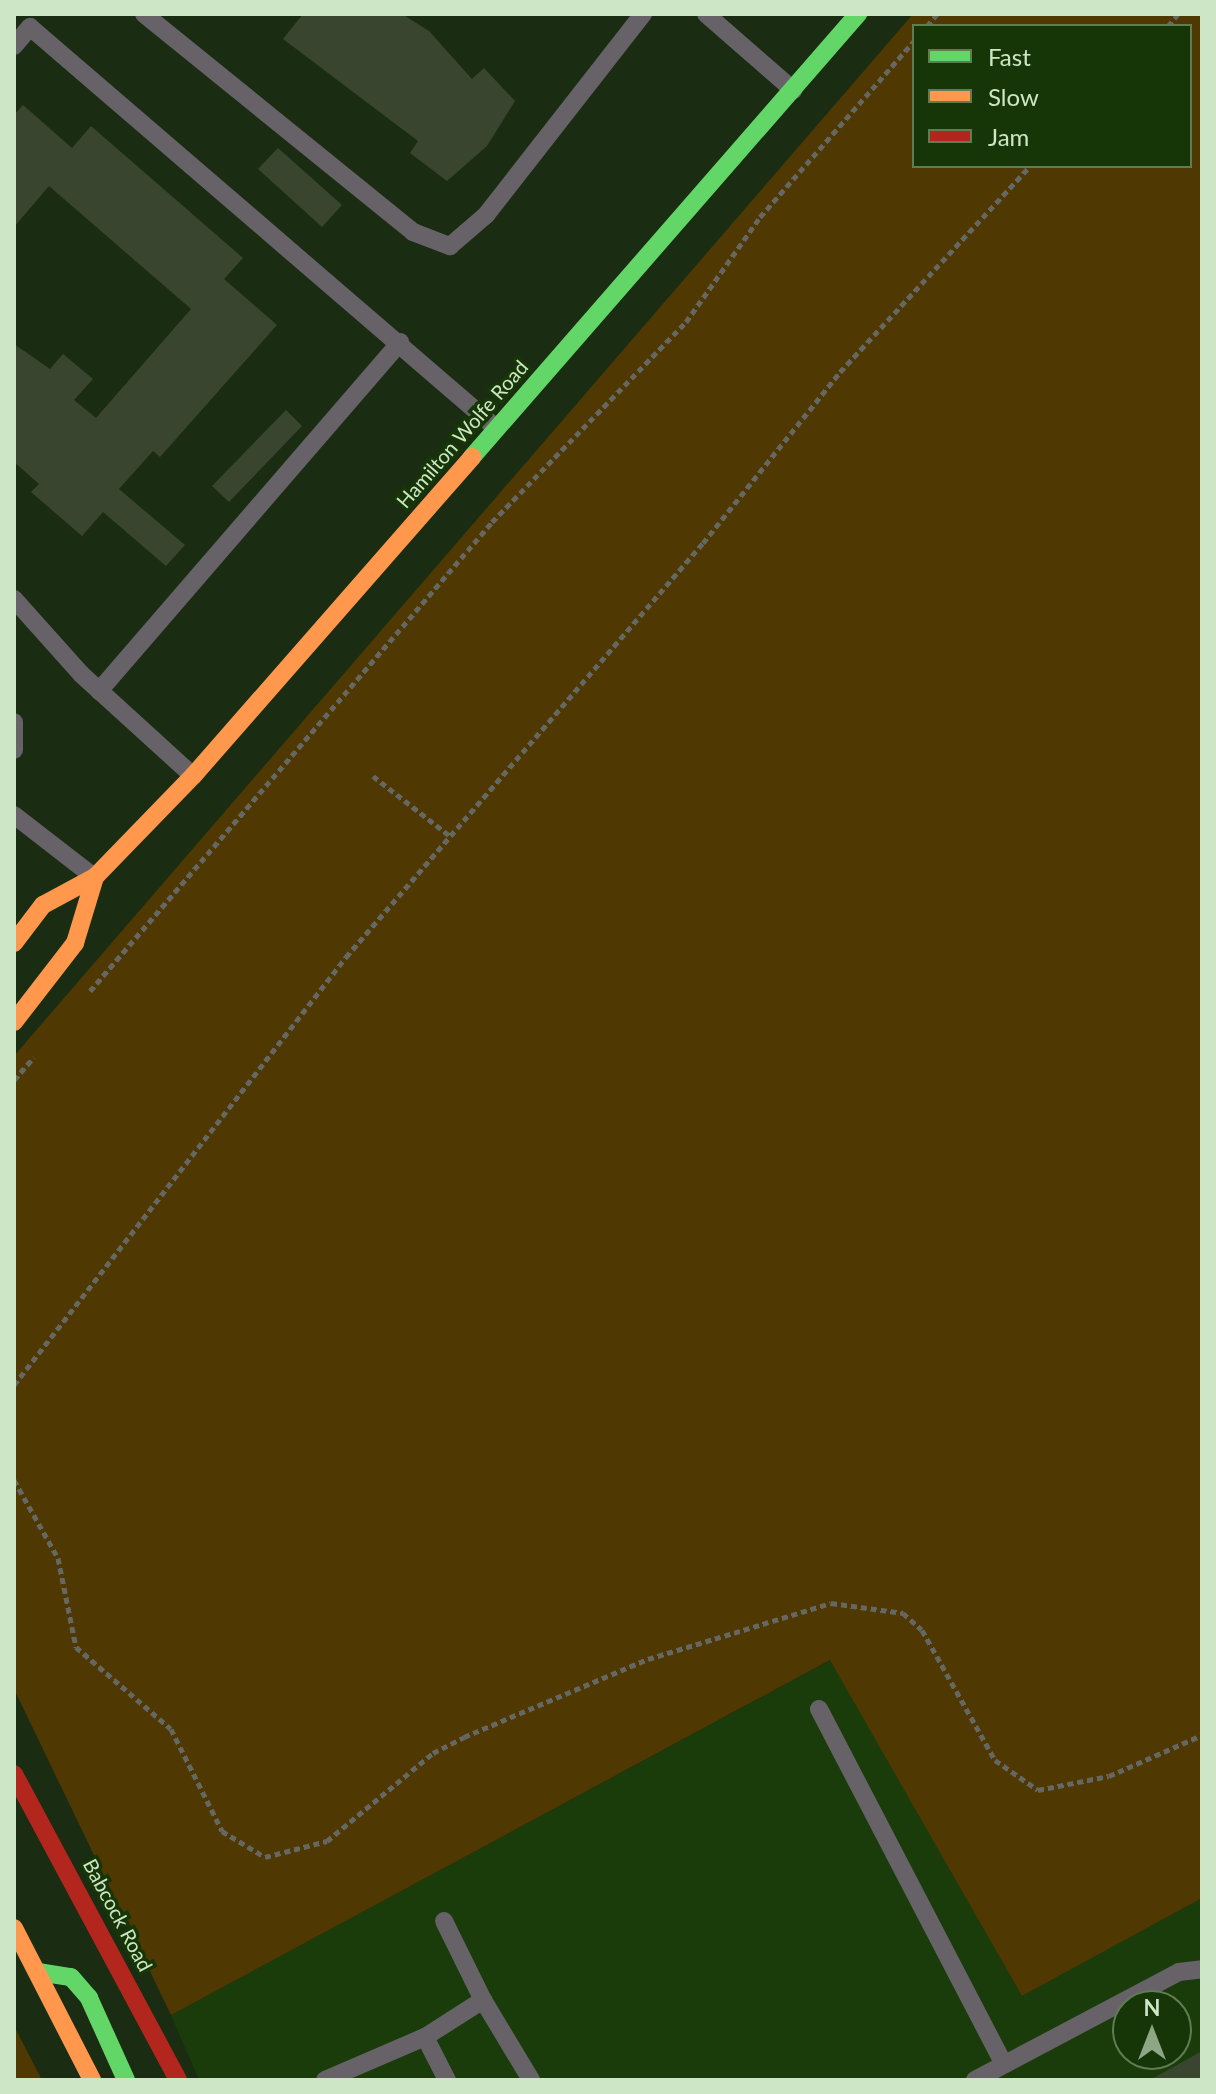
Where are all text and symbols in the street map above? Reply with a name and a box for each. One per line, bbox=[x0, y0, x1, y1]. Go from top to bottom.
legend bbox=[912, 24, 1192, 168]
text: Fast bbox=[988, 42, 1031, 71]
text: Slow bbox=[988, 82, 1039, 111]
text: Jam bbox=[988, 122, 1029, 151]
street label: Hamilton Wolfe Road bbox=[391, 355, 533, 513]
street label: Babcock Road bbox=[78, 1855, 158, 1975]
north arrow bbox=[1112, 1990, 1192, 2070]
text: N bbox=[1144, 1994, 1160, 2021]

